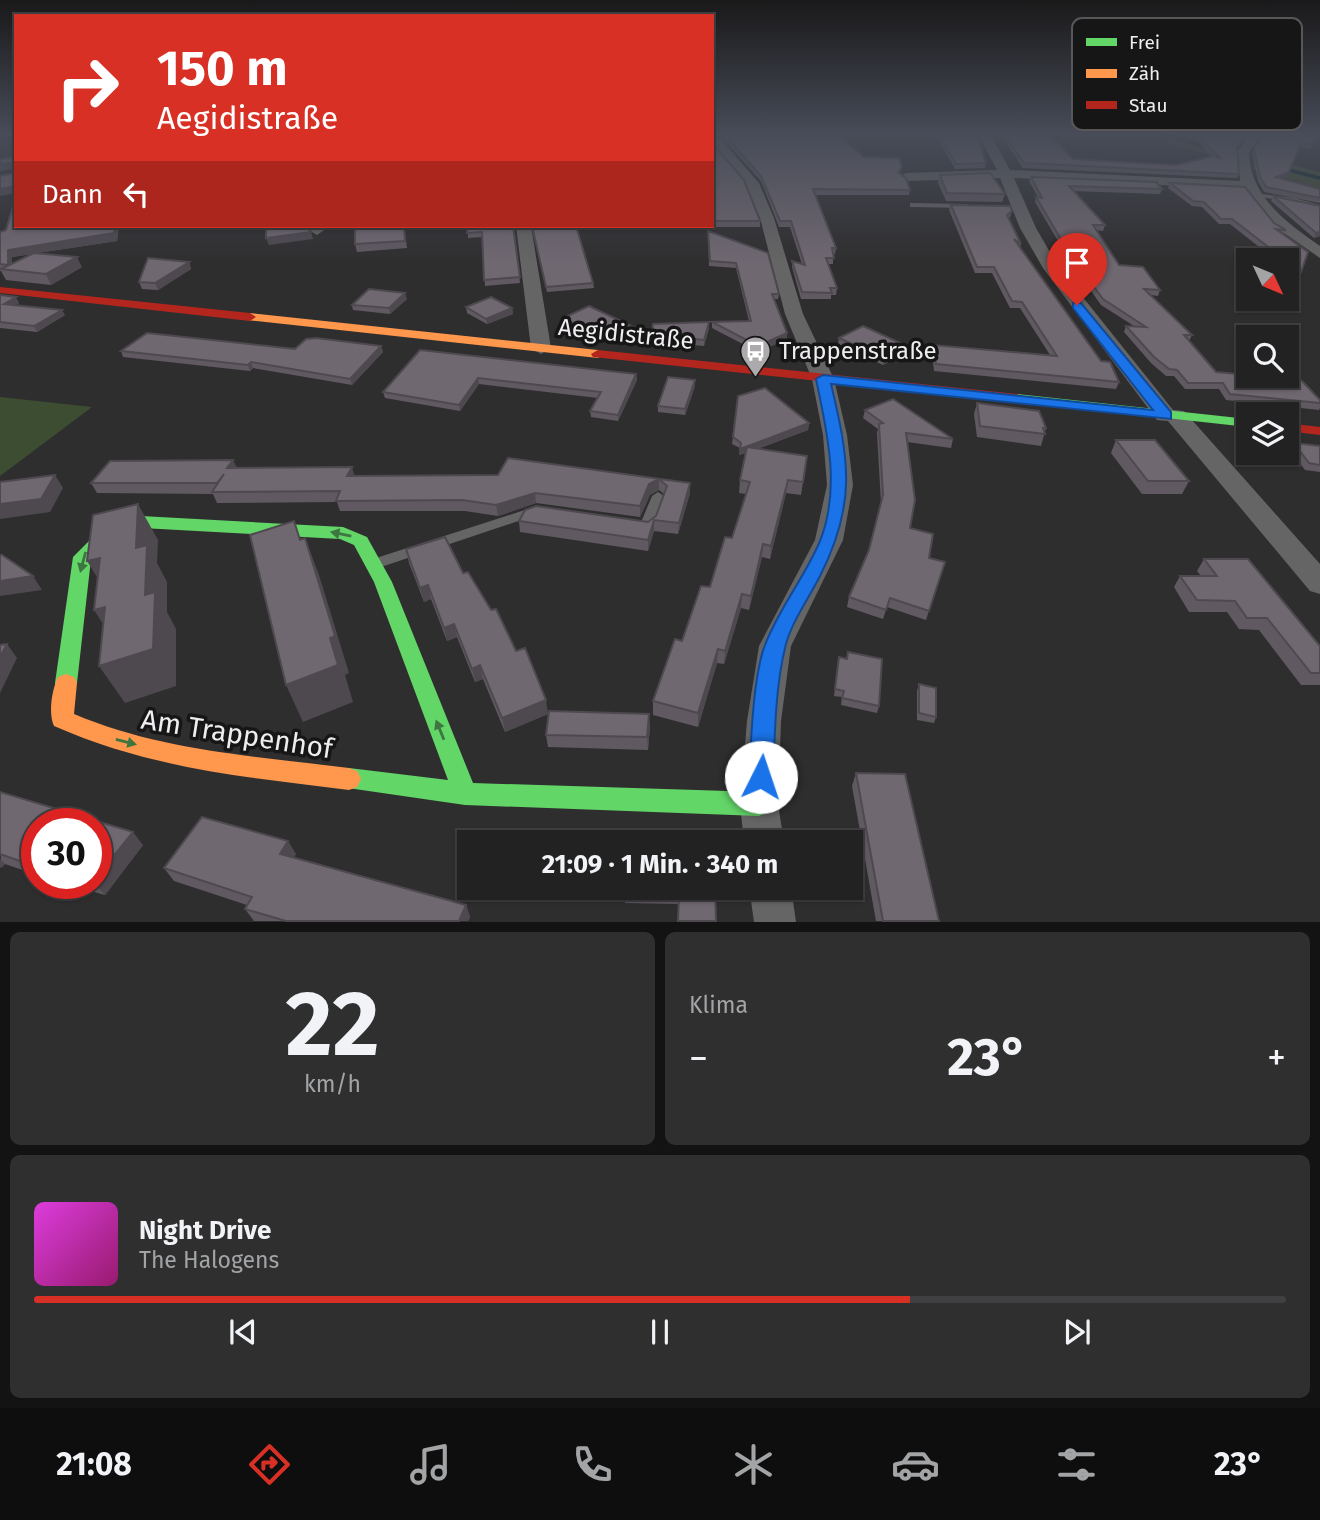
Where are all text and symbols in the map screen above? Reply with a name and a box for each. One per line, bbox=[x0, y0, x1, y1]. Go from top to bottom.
legend bbox=[1072, 18, 1302, 130]
text: Frei bbox=[1129, 31, 1160, 54]
text: 150 m bbox=[157, 39, 288, 98]
icon: right bbox=[42, 42, 133, 133]
text: Zäh bbox=[1129, 62, 1160, 85]
text: Stau bbox=[1129, 94, 1167, 117]
text: Aegidistraße bbox=[157, 99, 338, 137]
icon: left bbox=[117, 175, 155, 213]
text: Dann bbox=[42, 179, 103, 210]
pin bbox=[1047, 233, 1107, 305]
icon: arrive bbox=[1058, 244, 1096, 282]
north arrow bbox=[1236, 248, 1298, 312]
map controls bbox=[1236, 248, 1299, 465]
street label: Aegidistraße bbox=[557, 313, 695, 355]
button: search bbox=[1236, 325, 1299, 388]
bus stop icon: Trappenstraße bbox=[739, 334, 773, 378]
place label: Trappenstraße bbox=[779, 337, 937, 365]
button: layers bbox=[1236, 402, 1299, 465]
one-way arrow bbox=[330, 529, 352, 540]
one-way arrow bbox=[77, 551, 88, 573]
street label: Am Trappenhof bbox=[139, 703, 338, 766]
one-way arrow bbox=[435, 720, 446, 741]
one-way arrow bbox=[115, 737, 137, 748]
position arrow bbox=[724, 740, 798, 814]
speed limit sign: 30 bbox=[21, 808, 112, 899]
text: 21:09 · 1 Min. · 340 m bbox=[542, 849, 778, 880]
text: 22 bbox=[285, 970, 380, 1079]
text: Klima bbox=[689, 991, 748, 1019]
text: 23° bbox=[947, 1026, 1028, 1089]
text: − bbox=[689, 1035, 708, 1081]
text: + bbox=[1267, 1035, 1286, 1081]
text: km/h bbox=[304, 1070, 361, 1098]
text: Night Drive bbox=[139, 1215, 271, 1246]
text: The Halogens bbox=[139, 1246, 279, 1274]
icon: previous bbox=[224, 1313, 262, 1351]
icon: pause bbox=[641, 1313, 679, 1351]
icon: next bbox=[1058, 1313, 1096, 1351]
icon: directions bbox=[245, 1440, 294, 1489]
icon: music bbox=[406, 1440, 455, 1489]
icon: phone bbox=[568, 1440, 617, 1489]
icon: climate bbox=[729, 1440, 778, 1489]
icon: car bbox=[891, 1440, 940, 1489]
icon: filters bbox=[1052, 1440, 1101, 1489]
text: 21:08 bbox=[56, 1445, 132, 1483]
text: 23° bbox=[1214, 1445, 1264, 1483]

